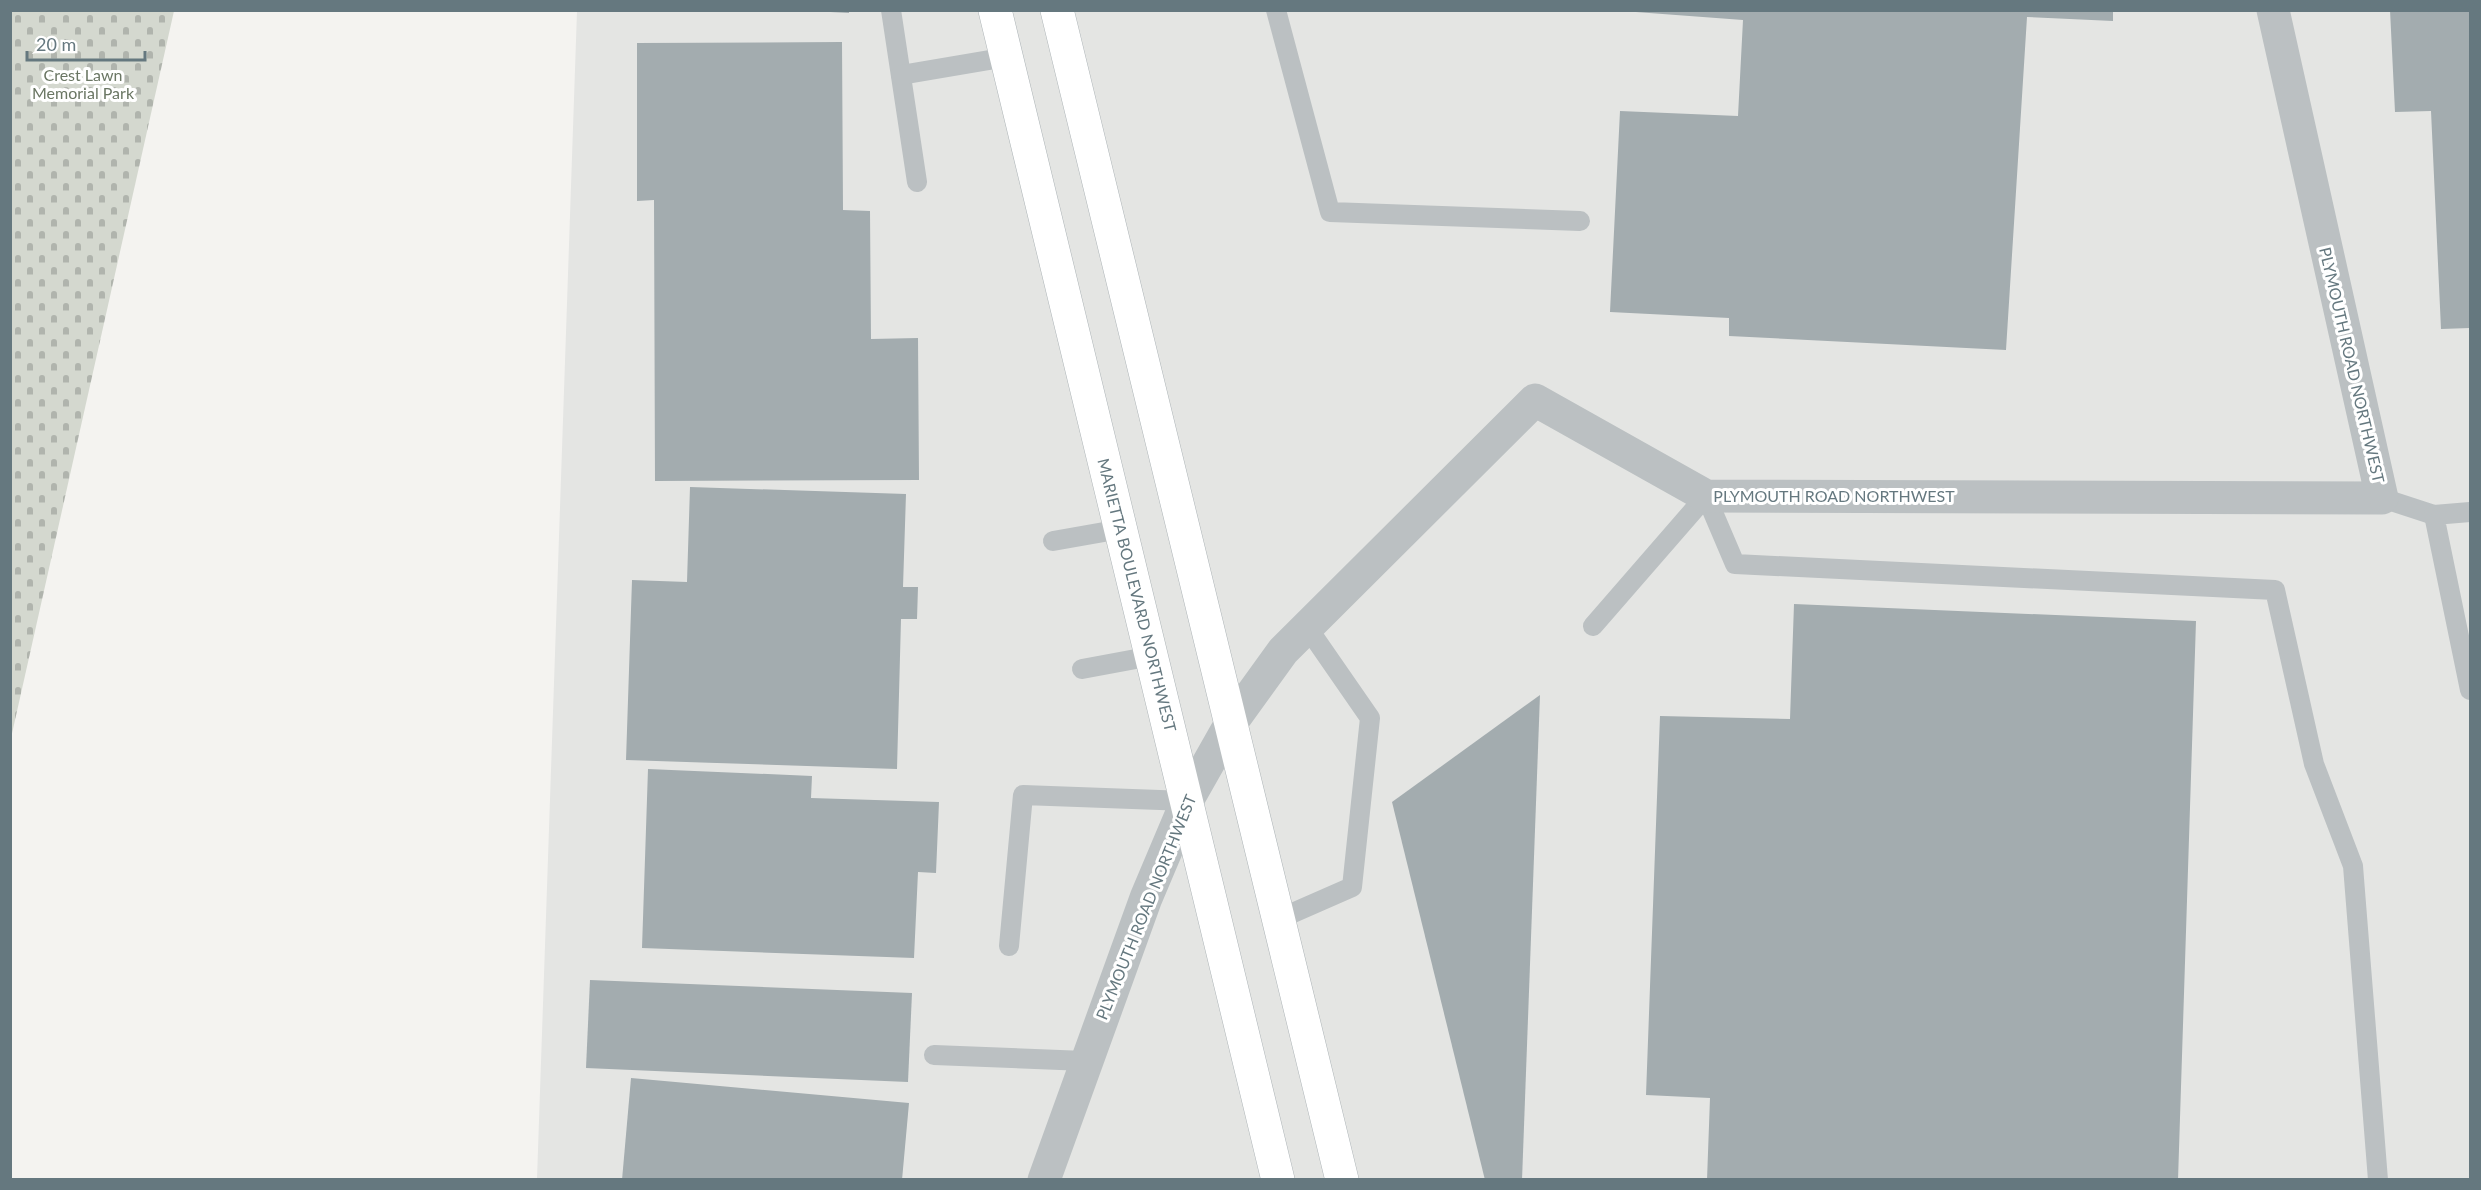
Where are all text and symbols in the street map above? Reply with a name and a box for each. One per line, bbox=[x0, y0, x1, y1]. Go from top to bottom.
scale bar bbox=[27, 24, 146, 62]
text: 20 m bbox=[36, 33, 76, 55]
park label: Crest Lawn Memorial Park bbox=[32, 65, 135, 102]
street label: PLYMOUTH ROAD NORTHWEST bbox=[2316, 245, 2389, 485]
street label: MARIETTA BOULEVARD NORTHWEST bbox=[1094, 456, 1181, 734]
street label: PLYMOUTH ROAD NORTHWEST bbox=[1713, 486, 1955, 505]
street label: PLYMOUTH ROAD NORTHWEST bbox=[1092, 791, 1200, 1022]

